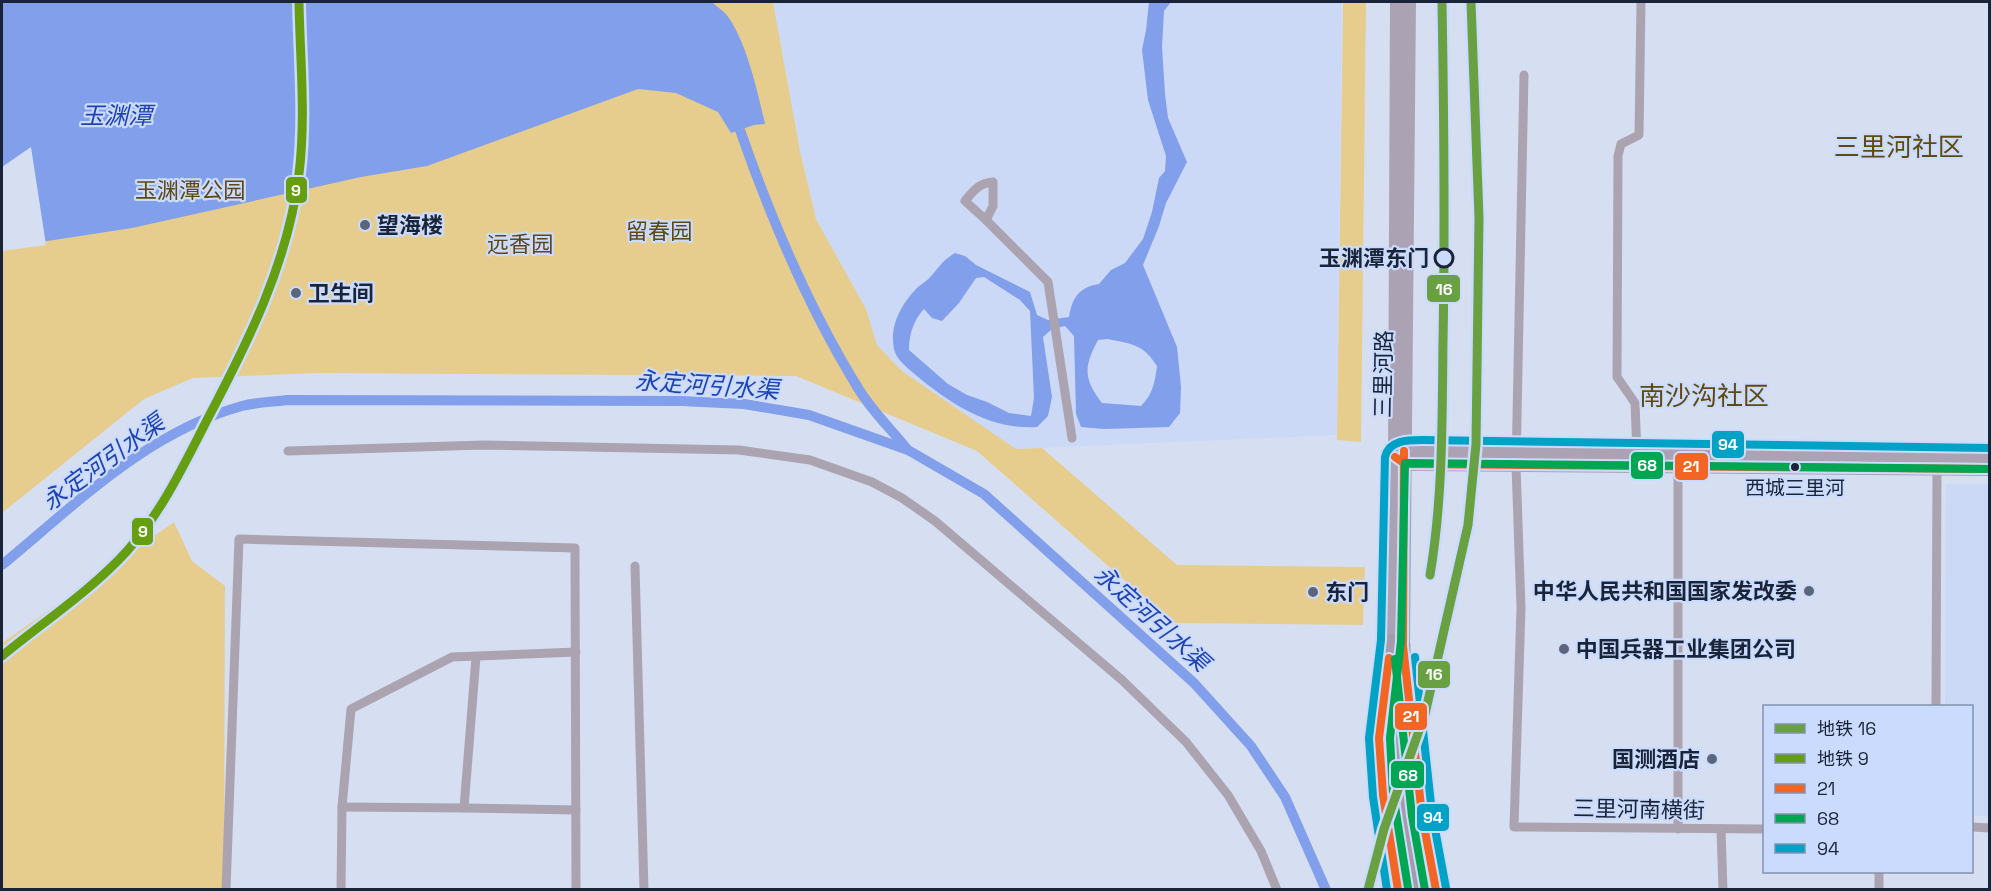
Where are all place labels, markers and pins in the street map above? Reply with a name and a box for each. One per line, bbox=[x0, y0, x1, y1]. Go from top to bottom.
place label: 望海楼 bbox=[377, 211, 443, 239]
marker: 望海楼 bbox=[358, 218, 372, 232]
place label: 玉渊潭东门 bbox=[1319, 244, 1429, 272]
marker: 玉渊潭东门 bbox=[1434, 248, 1454, 268]
place label: 卫生间 bbox=[308, 279, 374, 307]
marker: 卫生间 bbox=[289, 286, 303, 300]
marker: 西城三里河 bbox=[1789, 461, 1801, 473]
place label: 西城三里河 bbox=[1745, 475, 1845, 501]
place label: 中华人民共和国国家发改委 bbox=[1533, 577, 1797, 605]
place label: 东门 bbox=[1325, 578, 1369, 606]
marker: 中华人民共和国国家发改委 bbox=[1802, 584, 1816, 598]
marker: 东门 bbox=[1306, 585, 1320, 599]
place label: 中国兵器工业集团公司 bbox=[1576, 635, 1796, 663]
marker: 中国兵器工业集团公司 bbox=[1557, 642, 1571, 656]
place label: 国测酒店 bbox=[1612, 745, 1700, 773]
marker: 国测酒店 bbox=[1705, 752, 1719, 766]

